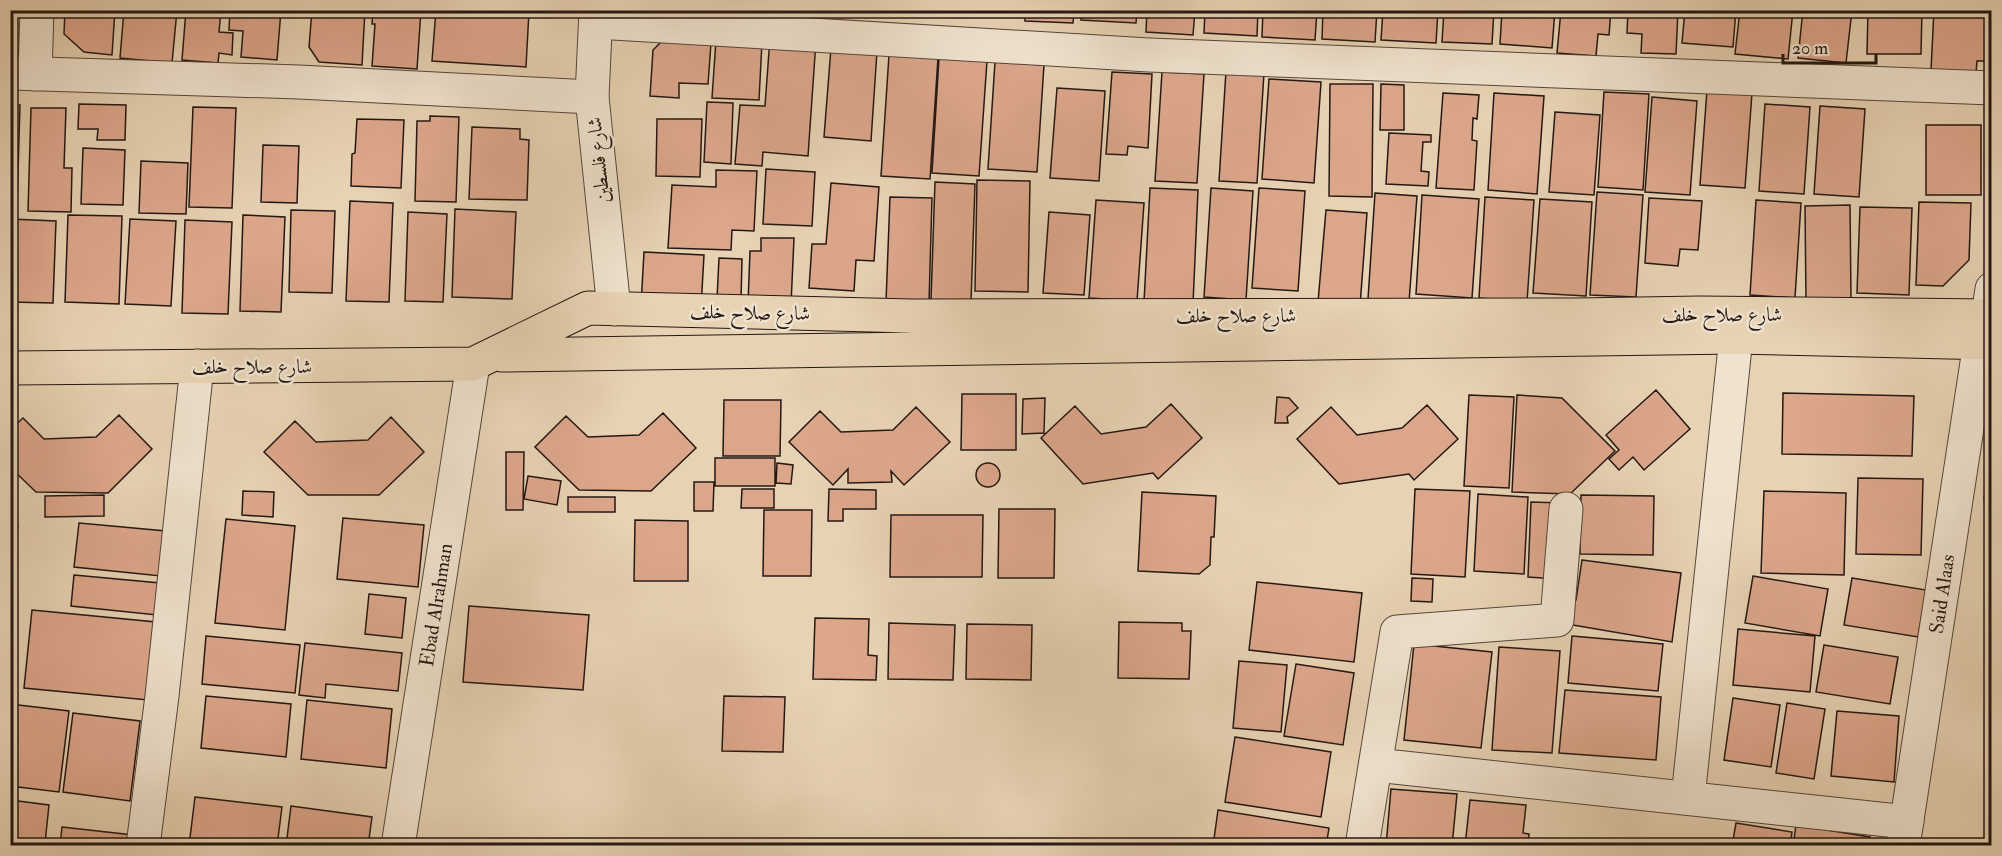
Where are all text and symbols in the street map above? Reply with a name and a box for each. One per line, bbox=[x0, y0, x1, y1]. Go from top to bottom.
scale bar bbox=[1783, 27, 1876, 65]
text: 20 m bbox=[1792, 37, 1828, 60]
street label: شارع فلسطين bbox=[582, 115, 620, 204]
street label: شارع صلاح خلف bbox=[690, 299, 810, 331]
street label: شارع صلاح خلف bbox=[1662, 302, 1782, 332]
street label: شارع صلاح خلف bbox=[1176, 303, 1296, 333]
street label: شارع صلاح خلف bbox=[192, 354, 312, 384]
street label: Ebad Alrahman bbox=[414, 541, 458, 668]
street label: Said Alaas bbox=[1924, 553, 1960, 635]

